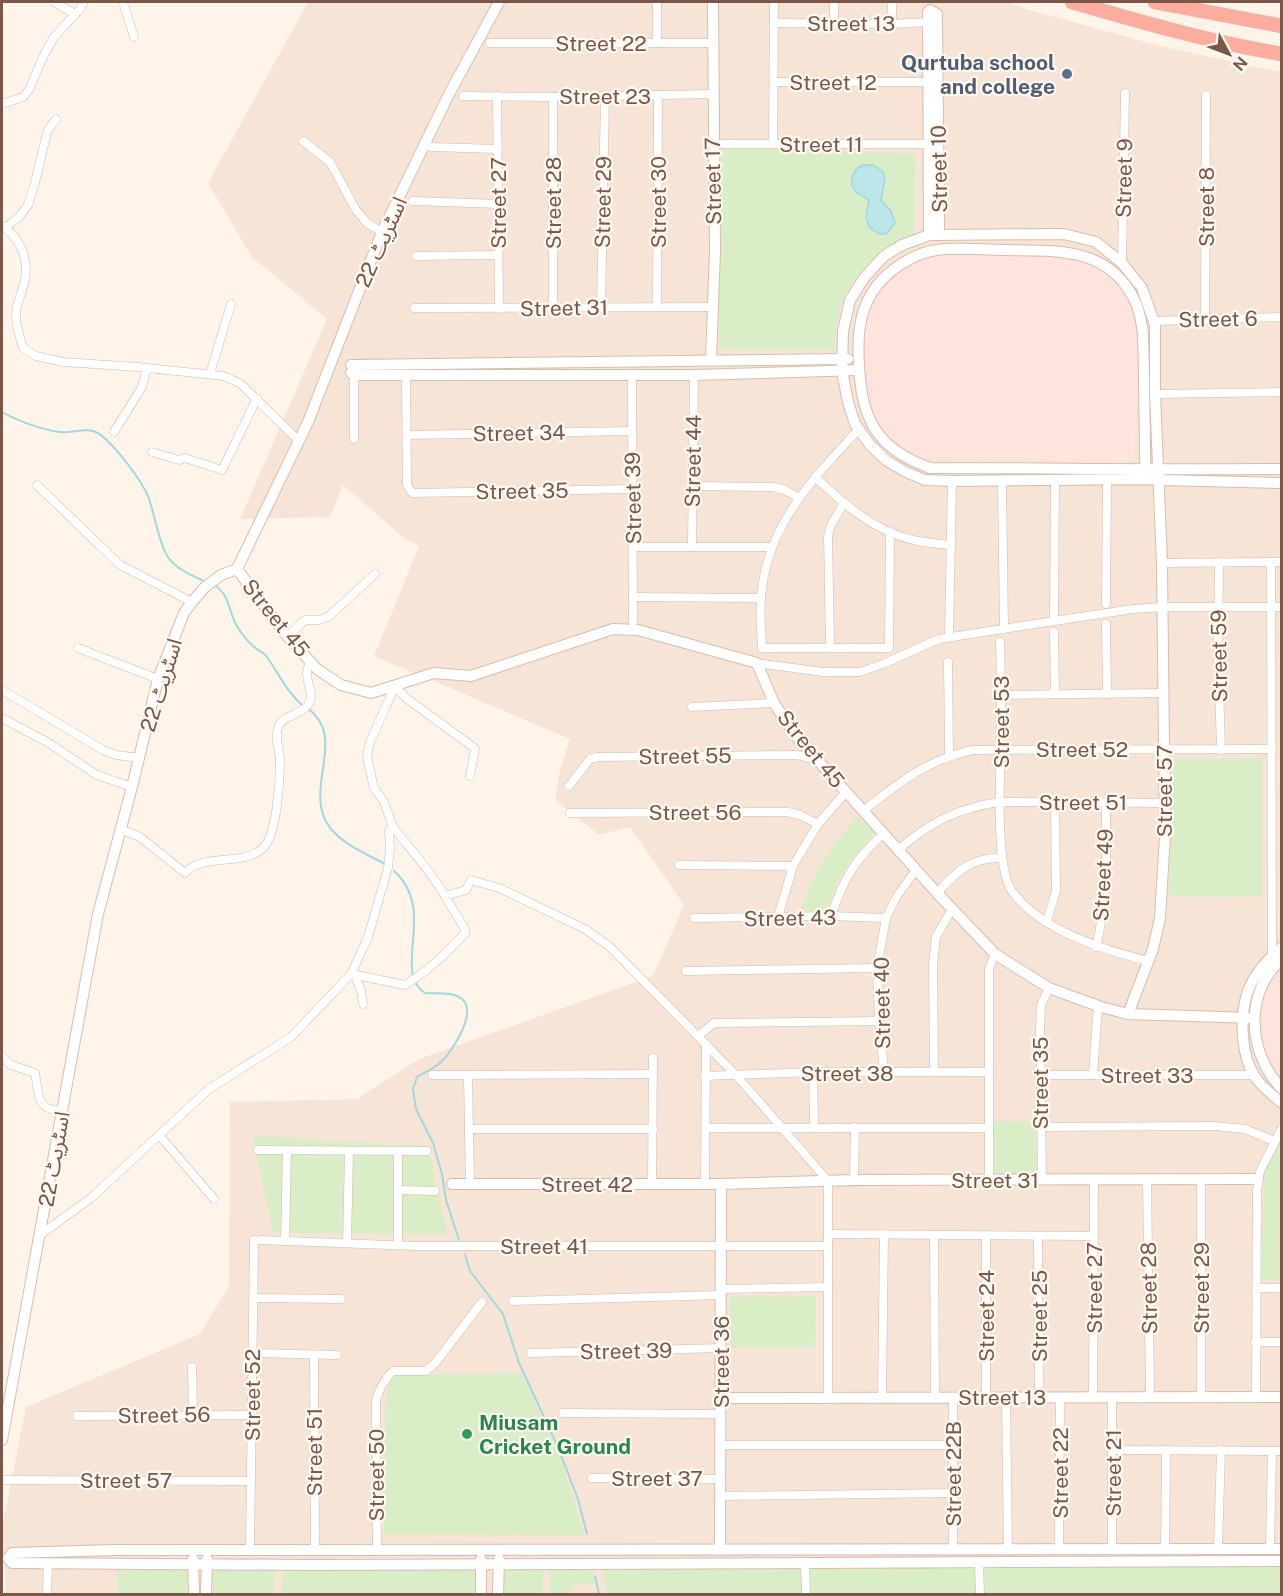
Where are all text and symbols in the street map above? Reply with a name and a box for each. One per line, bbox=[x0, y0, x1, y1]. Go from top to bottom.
street label: Street 13 bbox=[807, 11, 895, 36]
north arrow bbox=[1199, 24, 1259, 84]
street label: Street 22 bbox=[555, 31, 647, 56]
place label: Qurtuba school and college bbox=[901, 50, 1055, 99]
text: N bbox=[1229, 53, 1251, 74]
marker: Qurtuba school and college bbox=[1060, 67, 1074, 81]
street label: Street 12 bbox=[789, 70, 877, 95]
street label: Street 23 bbox=[559, 84, 651, 109]
street label: Street 10 bbox=[926, 125, 952, 213]
street label: Street 11 bbox=[779, 132, 863, 157]
street label: Street 17 bbox=[700, 137, 726, 225]
street label: Street 9 bbox=[1111, 138, 1137, 218]
street label: Street 29 bbox=[590, 156, 616, 248]
street label: Street 30 bbox=[646, 156, 671, 248]
street label: Street 27 bbox=[486, 157, 511, 249]
street label: Street 28 bbox=[541, 157, 566, 249]
street label: Street 8 bbox=[1194, 167, 1219, 247]
street label: اسٹریٹ 22 bbox=[350, 193, 412, 291]
street label: Street 31 bbox=[520, 295, 608, 321]
street label: Street 6 bbox=[1178, 306, 1258, 332]
street label: Street 44 bbox=[680, 414, 706, 508]
street label: Street 34 bbox=[472, 420, 566, 446]
street label: Street 39 bbox=[620, 451, 646, 545]
street label: Street 35 bbox=[475, 478, 569, 504]
street label: Street 45 bbox=[237, 574, 315, 662]
street label: Street 59 bbox=[1206, 609, 1232, 703]
street label: اسٹریٹ 22 bbox=[135, 635, 187, 735]
street label: Street 53 bbox=[989, 675, 1014, 769]
street label: Street 45 bbox=[772, 705, 850, 793]
street label: Street 52 bbox=[1036, 737, 1128, 762]
street label: Street 55 bbox=[638, 743, 732, 769]
street label: Street 57 bbox=[1152, 745, 1177, 837]
street label: Street 51 bbox=[1039, 790, 1127, 815]
street label: Street 56 bbox=[649, 800, 741, 825]
street label: Street 49 bbox=[1088, 828, 1118, 922]
street label: Street 43 bbox=[743, 905, 837, 931]
street label: Street 40 bbox=[869, 957, 895, 1049]
street label: Street 35 bbox=[1028, 1036, 1053, 1130]
street label: Street 38 bbox=[800, 1061, 894, 1086]
street label: Street 33 bbox=[1101, 1063, 1193, 1088]
street label: اسٹریٹ 22 bbox=[33, 1109, 75, 1209]
street label: Street 31 bbox=[951, 1168, 1039, 1193]
street label: Street 42 bbox=[541, 1172, 633, 1197]
street label: Street 41 bbox=[500, 1234, 588, 1259]
street label: Street 27 bbox=[1082, 1242, 1107, 1334]
street label: Street 28 bbox=[1136, 1242, 1162, 1334]
street label: Street 29 bbox=[1189, 1242, 1214, 1334]
street label: Street 24 bbox=[974, 1270, 999, 1362]
street label: Street 25 bbox=[1027, 1270, 1052, 1362]
street label: Street 36 bbox=[709, 1316, 734, 1408]
street label: Street 39 bbox=[579, 1338, 673, 1364]
street label: Street 52 bbox=[240, 1349, 265, 1441]
street label: Street 13 bbox=[958, 1385, 1046, 1410]
street label: Street 56 bbox=[117, 1402, 211, 1428]
street label: Street 51 bbox=[302, 1408, 327, 1496]
place label: Miusam Cricket Ground bbox=[479, 1410, 631, 1459]
street label: Street 22B bbox=[941, 1421, 966, 1527]
marker: Miusam Cricket Ground bbox=[460, 1427, 474, 1441]
street label: Street 22 bbox=[1048, 1427, 1073, 1519]
street label: Street 50 bbox=[364, 1429, 389, 1521]
street label: Street 21 bbox=[1101, 1429, 1126, 1517]
street label: Street 37 bbox=[611, 1466, 703, 1491]
street label: Street 57 bbox=[80, 1468, 172, 1493]

